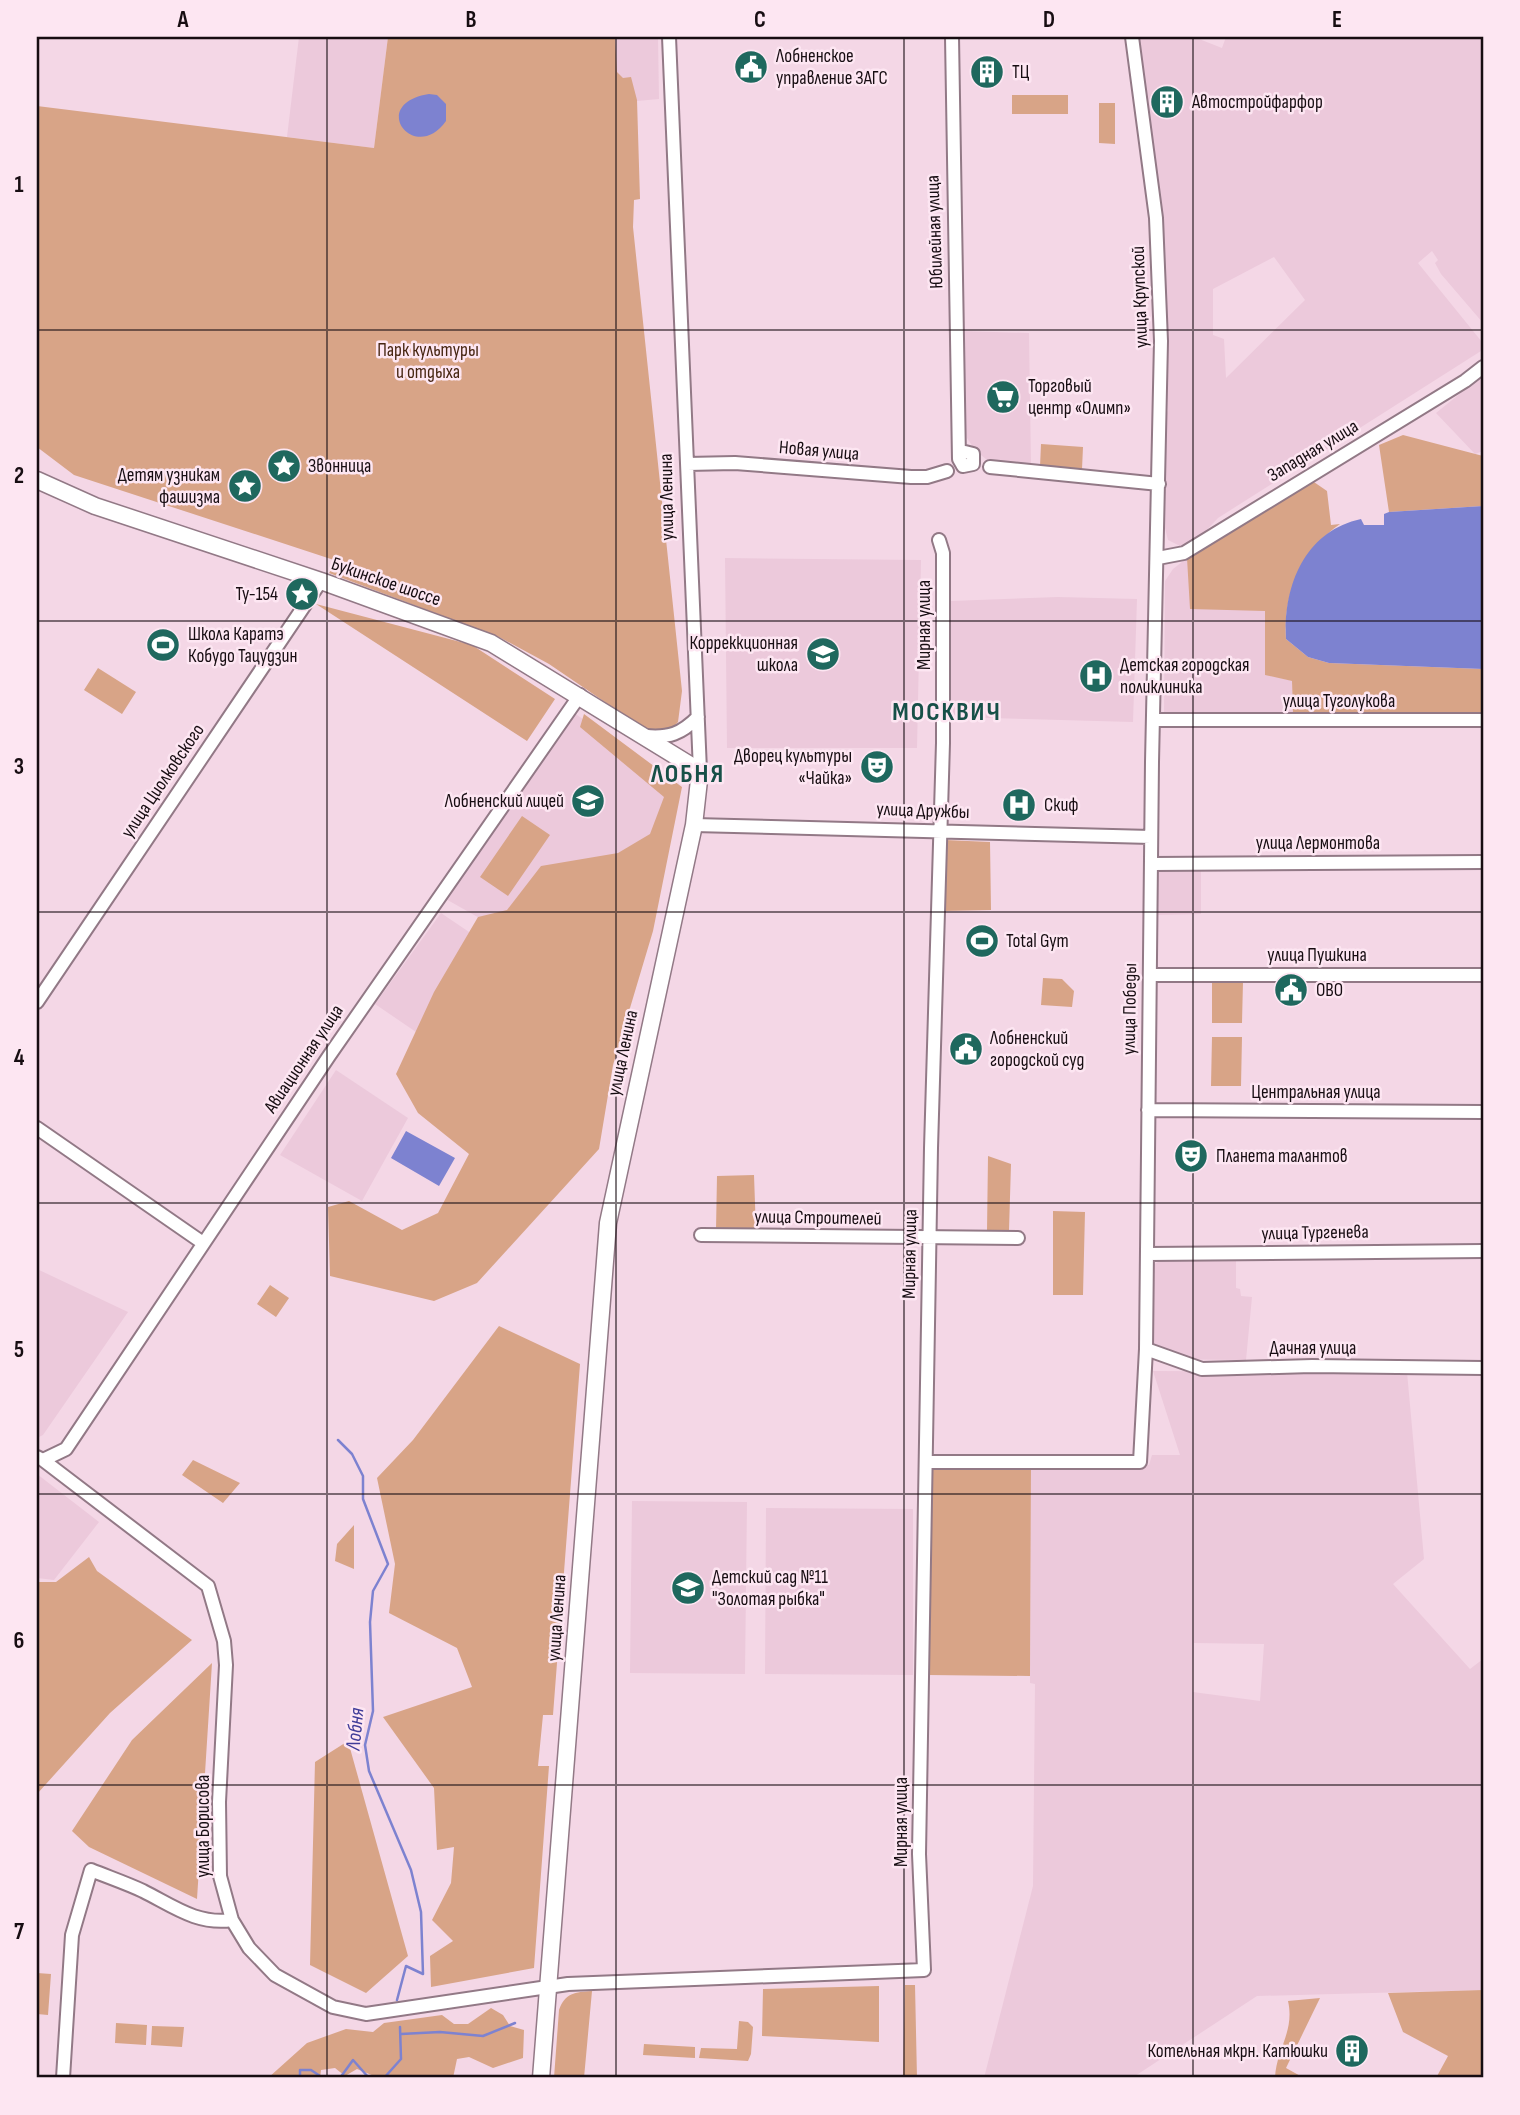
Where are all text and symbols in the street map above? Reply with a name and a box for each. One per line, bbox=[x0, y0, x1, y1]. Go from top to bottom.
text: A bbox=[177, 6, 190, 34]
text: B bbox=[466, 6, 477, 34]
text: C bbox=[754, 6, 766, 34]
text: D bbox=[1043, 6, 1055, 34]
text: E bbox=[1332, 6, 1342, 34]
place label: Лобненское управление ЗАГС bbox=[775, 45, 888, 90]
public building icon: Лобненское управление ЗАГС bbox=[732, 48, 770, 86]
building icon: ТЦ bbox=[968, 53, 1006, 91]
place label: ТЦ bbox=[1012, 61, 1030, 84]
building icon: Автостройфарфор bbox=[1148, 83, 1186, 121]
place label: Автостройфарфор bbox=[1191, 91, 1323, 114]
text: 1 bbox=[14, 171, 24, 199]
street label: Юбилейная улица bbox=[922, 175, 948, 289]
street label: улица Крупской bbox=[1127, 246, 1153, 348]
park label: Парк культуры и отдыха bbox=[377, 339, 479, 384]
place label: Торговый центр «Олимп» bbox=[1028, 375, 1131, 420]
supermarket icon: Торговый центр «Олимп» bbox=[984, 378, 1022, 416]
street label: Западная улица bbox=[1263, 415, 1363, 487]
street label: Новая улица bbox=[778, 436, 860, 466]
place icon: Звонница bbox=[265, 447, 303, 485]
street label: улица Ленина bbox=[655, 453, 679, 541]
place label: Звонница bbox=[308, 455, 371, 478]
text: 2 bbox=[14, 462, 24, 490]
place label: Детям узникам фашизма bbox=[118, 464, 220, 509]
place icon: Детям узникам фашизма bbox=[226, 467, 264, 505]
street label: Букинское шоссе bbox=[328, 553, 444, 611]
place icon: Ту-154 bbox=[283, 575, 321, 613]
street label: Мирная улица bbox=[913, 580, 936, 670]
place label: Ту-154 bbox=[235, 583, 278, 606]
place label: Школа Каратэ Кобудо Тацудзин bbox=[188, 623, 298, 668]
sports icon: Школа Каратэ Кобудо Тацудзин bbox=[144, 626, 182, 664]
place label: Корреккционная школа bbox=[689, 632, 798, 677]
school or university icon: Корреккционная школа bbox=[804, 635, 842, 673]
place label: Детская городская поликлиника bbox=[1120, 654, 1249, 699]
hospital icon: Детская городская поликлиника bbox=[1077, 657, 1115, 695]
street label: улица Туголукова bbox=[1283, 690, 1395, 713]
district label: МОСКВИЧ bbox=[892, 697, 1002, 728]
street label: улица Циолковского bbox=[116, 720, 210, 842]
place label: Дворец культуры «Чайка» bbox=[734, 745, 852, 790]
theatre icon: Дворец культуры «Чайка» bbox=[858, 748, 896, 786]
text: 3 bbox=[14, 753, 24, 781]
district label: ЛОБНЯ bbox=[650, 759, 725, 790]
school or university icon: Лобненский лицей bbox=[569, 782, 607, 820]
hospital icon: Скиф bbox=[1000, 786, 1038, 824]
place label: Лобненский лицей bbox=[444, 790, 564, 813]
place label: Скиф bbox=[1044, 794, 1079, 817]
street label: улица Дружбы bbox=[876, 798, 970, 824]
street label: улица Лермонтова bbox=[1256, 832, 1380, 855]
sports icon: Total Gym bbox=[963, 922, 1001, 960]
place label: Total Gym bbox=[1006, 930, 1069, 953]
street label: улица Пушкина bbox=[1267, 944, 1367, 967]
street label: улица Победы bbox=[1118, 963, 1142, 1055]
public building icon: ОВО bbox=[1272, 971, 1310, 1009]
place label: ОВО bbox=[1316, 979, 1343, 1002]
street label: Авиационная улица bbox=[259, 1000, 349, 1118]
street label: улица Ленина bbox=[603, 1008, 643, 1098]
place label: Лобненский городской суд bbox=[989, 1027, 1084, 1072]
public building icon: Лобненский городской суд bbox=[947, 1030, 985, 1068]
text: 4 bbox=[14, 1044, 25, 1072]
street label: Центральная улица bbox=[1251, 1081, 1381, 1104]
theatre icon: Планета талантов bbox=[1172, 1137, 1210, 1175]
place label: Планета талантов bbox=[1216, 1145, 1348, 1168]
street label: улица Строителей bbox=[754, 1205, 882, 1231]
street label: Мирная улица bbox=[898, 1209, 922, 1299]
street label: улица Тургенева bbox=[1261, 1221, 1369, 1245]
text: 5 bbox=[14, 1336, 24, 1364]
street label: Дачная улица bbox=[1270, 1337, 1356, 1360]
place label: Детский сад №11 "Золотая рыбка" bbox=[712, 1566, 828, 1611]
school or university icon: Детский сад №11 "Золотая рыбка" bbox=[669, 1569, 707, 1607]
street label: улица Ленина bbox=[542, 1574, 572, 1662]
text: 6 bbox=[14, 1627, 24, 1655]
water label: Лобня bbox=[341, 1707, 369, 1752]
street label: улица Борисова bbox=[192, 1775, 215, 1877]
street label: Мирная улица bbox=[890, 1777, 913, 1867]
text: 7 bbox=[14, 1918, 24, 1946]
building icon: Котельная мкрн. Катюшки bbox=[1333, 2032, 1371, 2070]
place label: Котельная мкрн. Катюшки bbox=[1147, 2040, 1328, 2063]

